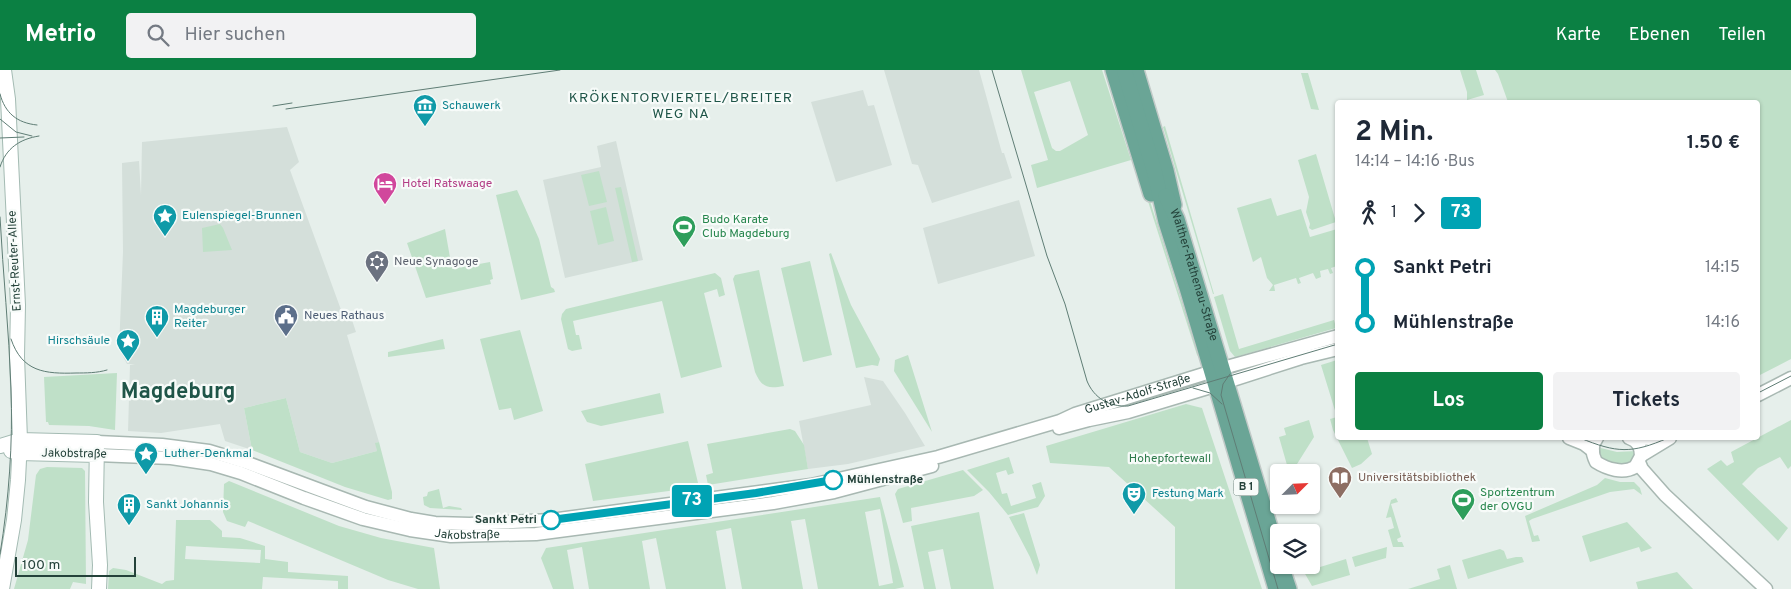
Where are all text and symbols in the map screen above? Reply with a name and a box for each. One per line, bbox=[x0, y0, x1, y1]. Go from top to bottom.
search box bbox=[126, 13, 476, 58]
text: Metrio bbox=[25, 20, 96, 50]
icon: search bbox=[144, 21, 172, 49]
text: Hier suchen bbox=[184, 23, 286, 47]
text: Karte bbox=[1556, 24, 1601, 47]
text: Ebenen bbox=[1629, 24, 1690, 47]
text: Teilen bbox=[1718, 24, 1766, 47]
district label: KRÖKENTORVIERTEL/BREITER WEG NA bbox=[569, 89, 793, 123]
museum icon: Schauwerk bbox=[412, 93, 438, 127]
place label: Schauwerk bbox=[442, 98, 501, 114]
text: 2 Min. bbox=[1355, 115, 1433, 151]
text: 1.50 € bbox=[1687, 131, 1740, 155]
text: 14:14 – 14:16 · Bus bbox=[1355, 152, 1475, 172]
hotel icon: Hotel Ratswaage bbox=[372, 171, 398, 205]
place label: Hotel Ratswaage bbox=[402, 176, 492, 192]
icon: walk bbox=[1355, 199, 1383, 227]
icon: forward bbox=[1405, 199, 1433, 227]
text: 73 bbox=[1451, 201, 1471, 224]
place icon: Eulenspiegel-Brunnen bbox=[152, 203, 178, 237]
text: 1 bbox=[1391, 203, 1397, 223]
street label: Walther-Rathenau-Straße bbox=[1165, 206, 1221, 343]
place label: Eulenspiegel-Brunnen bbox=[182, 208, 302, 224]
street label: Ernst-Reuter-Allee bbox=[4, 210, 26, 312]
place label: Budo Karate Club Magdeburg bbox=[702, 212, 790, 242]
sports icon: Budo Karate Club Magdeburg bbox=[671, 214, 697, 248]
synagogue icon: Neue Synagoge bbox=[364, 249, 390, 283]
place label: Neue Synagoge bbox=[394, 254, 478, 270]
text: Sankt Petri bbox=[1393, 256, 1492, 280]
text: 14:15 bbox=[1705, 258, 1740, 278]
place label: Magdeburger Reiter bbox=[174, 302, 246, 332]
public building icon: Neues Rathaus bbox=[273, 303, 299, 337]
building icon: Magdeburger Reiter bbox=[144, 304, 170, 338]
place label: Neues Rathaus bbox=[304, 308, 384, 324]
text: Mühlenstraße bbox=[1393, 311, 1514, 335]
text: 14:16 bbox=[1705, 313, 1740, 333]
place icon: Hirschsäule bbox=[115, 328, 141, 362]
place label: Hirschsäule bbox=[48, 333, 110, 349]
street label: Gustav-Adolf-Straße bbox=[1083, 371, 1193, 419]
button: Los bbox=[1355, 372, 1543, 430]
button: Tickets bbox=[1553, 372, 1740, 430]
district label: Magdeburg bbox=[121, 379, 235, 406]
place icon: Luther-Denkmal bbox=[133, 441, 159, 475]
street label: Jakobstraße bbox=[41, 445, 107, 463]
place label: Luther-Denkmal bbox=[164, 446, 252, 462]
park label: Hohepfortewall bbox=[1129, 451, 1211, 467]
north arrow bbox=[1270, 464, 1320, 514]
map controls bbox=[1270, 464, 1320, 574]
library icon: Universitätsbibliothek bbox=[1327, 465, 1353, 499]
marker: Mühlenstraße bbox=[823, 470, 843, 490]
place label: Universitätsbibliothek bbox=[1358, 470, 1476, 486]
place label: Mühlenstraße bbox=[847, 472, 924, 488]
road number: B 1 bbox=[1234, 478, 1258, 496]
theatre icon: Festung Mark bbox=[1121, 481, 1147, 515]
line badge: 73 bbox=[670, 485, 714, 517]
place label: Sportzentrum der OVGU bbox=[1480, 485, 1555, 515]
place label: Festung Mark bbox=[1152, 486, 1224, 502]
sports icon: Sportzentrum der OVGU bbox=[1450, 487, 1476, 521]
text: 73 bbox=[682, 489, 702, 512]
building icon: Sankt Johannis bbox=[116, 492, 142, 526]
place label: Sankt Johannis bbox=[146, 497, 229, 513]
marker: Sankt Petri bbox=[541, 510, 561, 530]
place label: Sankt Petri bbox=[475, 512, 537, 528]
button: layers bbox=[1270, 524, 1320, 574]
street label: Jakobstraße bbox=[433, 526, 500, 544]
scale bar bbox=[15, 554, 136, 577]
text: 100 m bbox=[22, 557, 60, 574]

